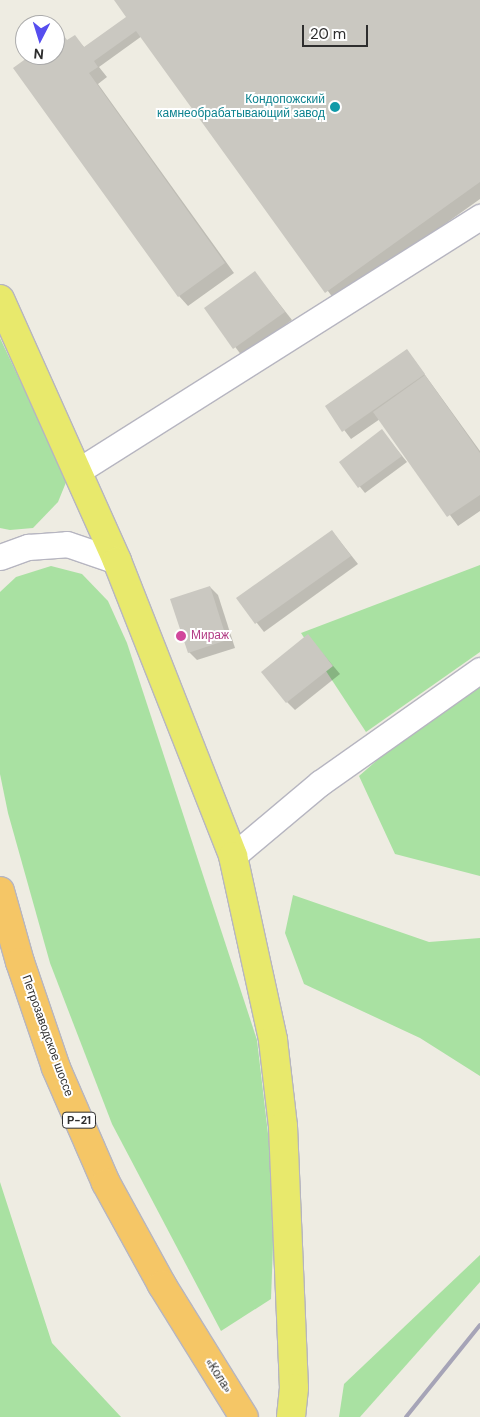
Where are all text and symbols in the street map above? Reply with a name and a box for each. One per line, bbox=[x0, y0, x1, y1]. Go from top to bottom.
north arrow bbox=[15, 15, 65, 65]
scale bar bbox=[305, 15, 371, 47]
text: 20 m bbox=[310, 24, 346, 44]
text: N bbox=[33, 45, 45, 63]
place label: Кондопожский камнеобрабатывающий завод bbox=[157, 93, 325, 121]
marker: Кондопожский камнеобрабатывающий завод bbox=[329, 101, 341, 113]
place label: Мираж bbox=[191, 629, 229, 643]
marker: Мираж bbox=[175, 630, 187, 642]
street label: Петрозаводское шоссе bbox=[18, 973, 76, 1099]
road number: Р-21 bbox=[62, 1112, 96, 1128]
street label: «Кола» bbox=[202, 1356, 234, 1396]

